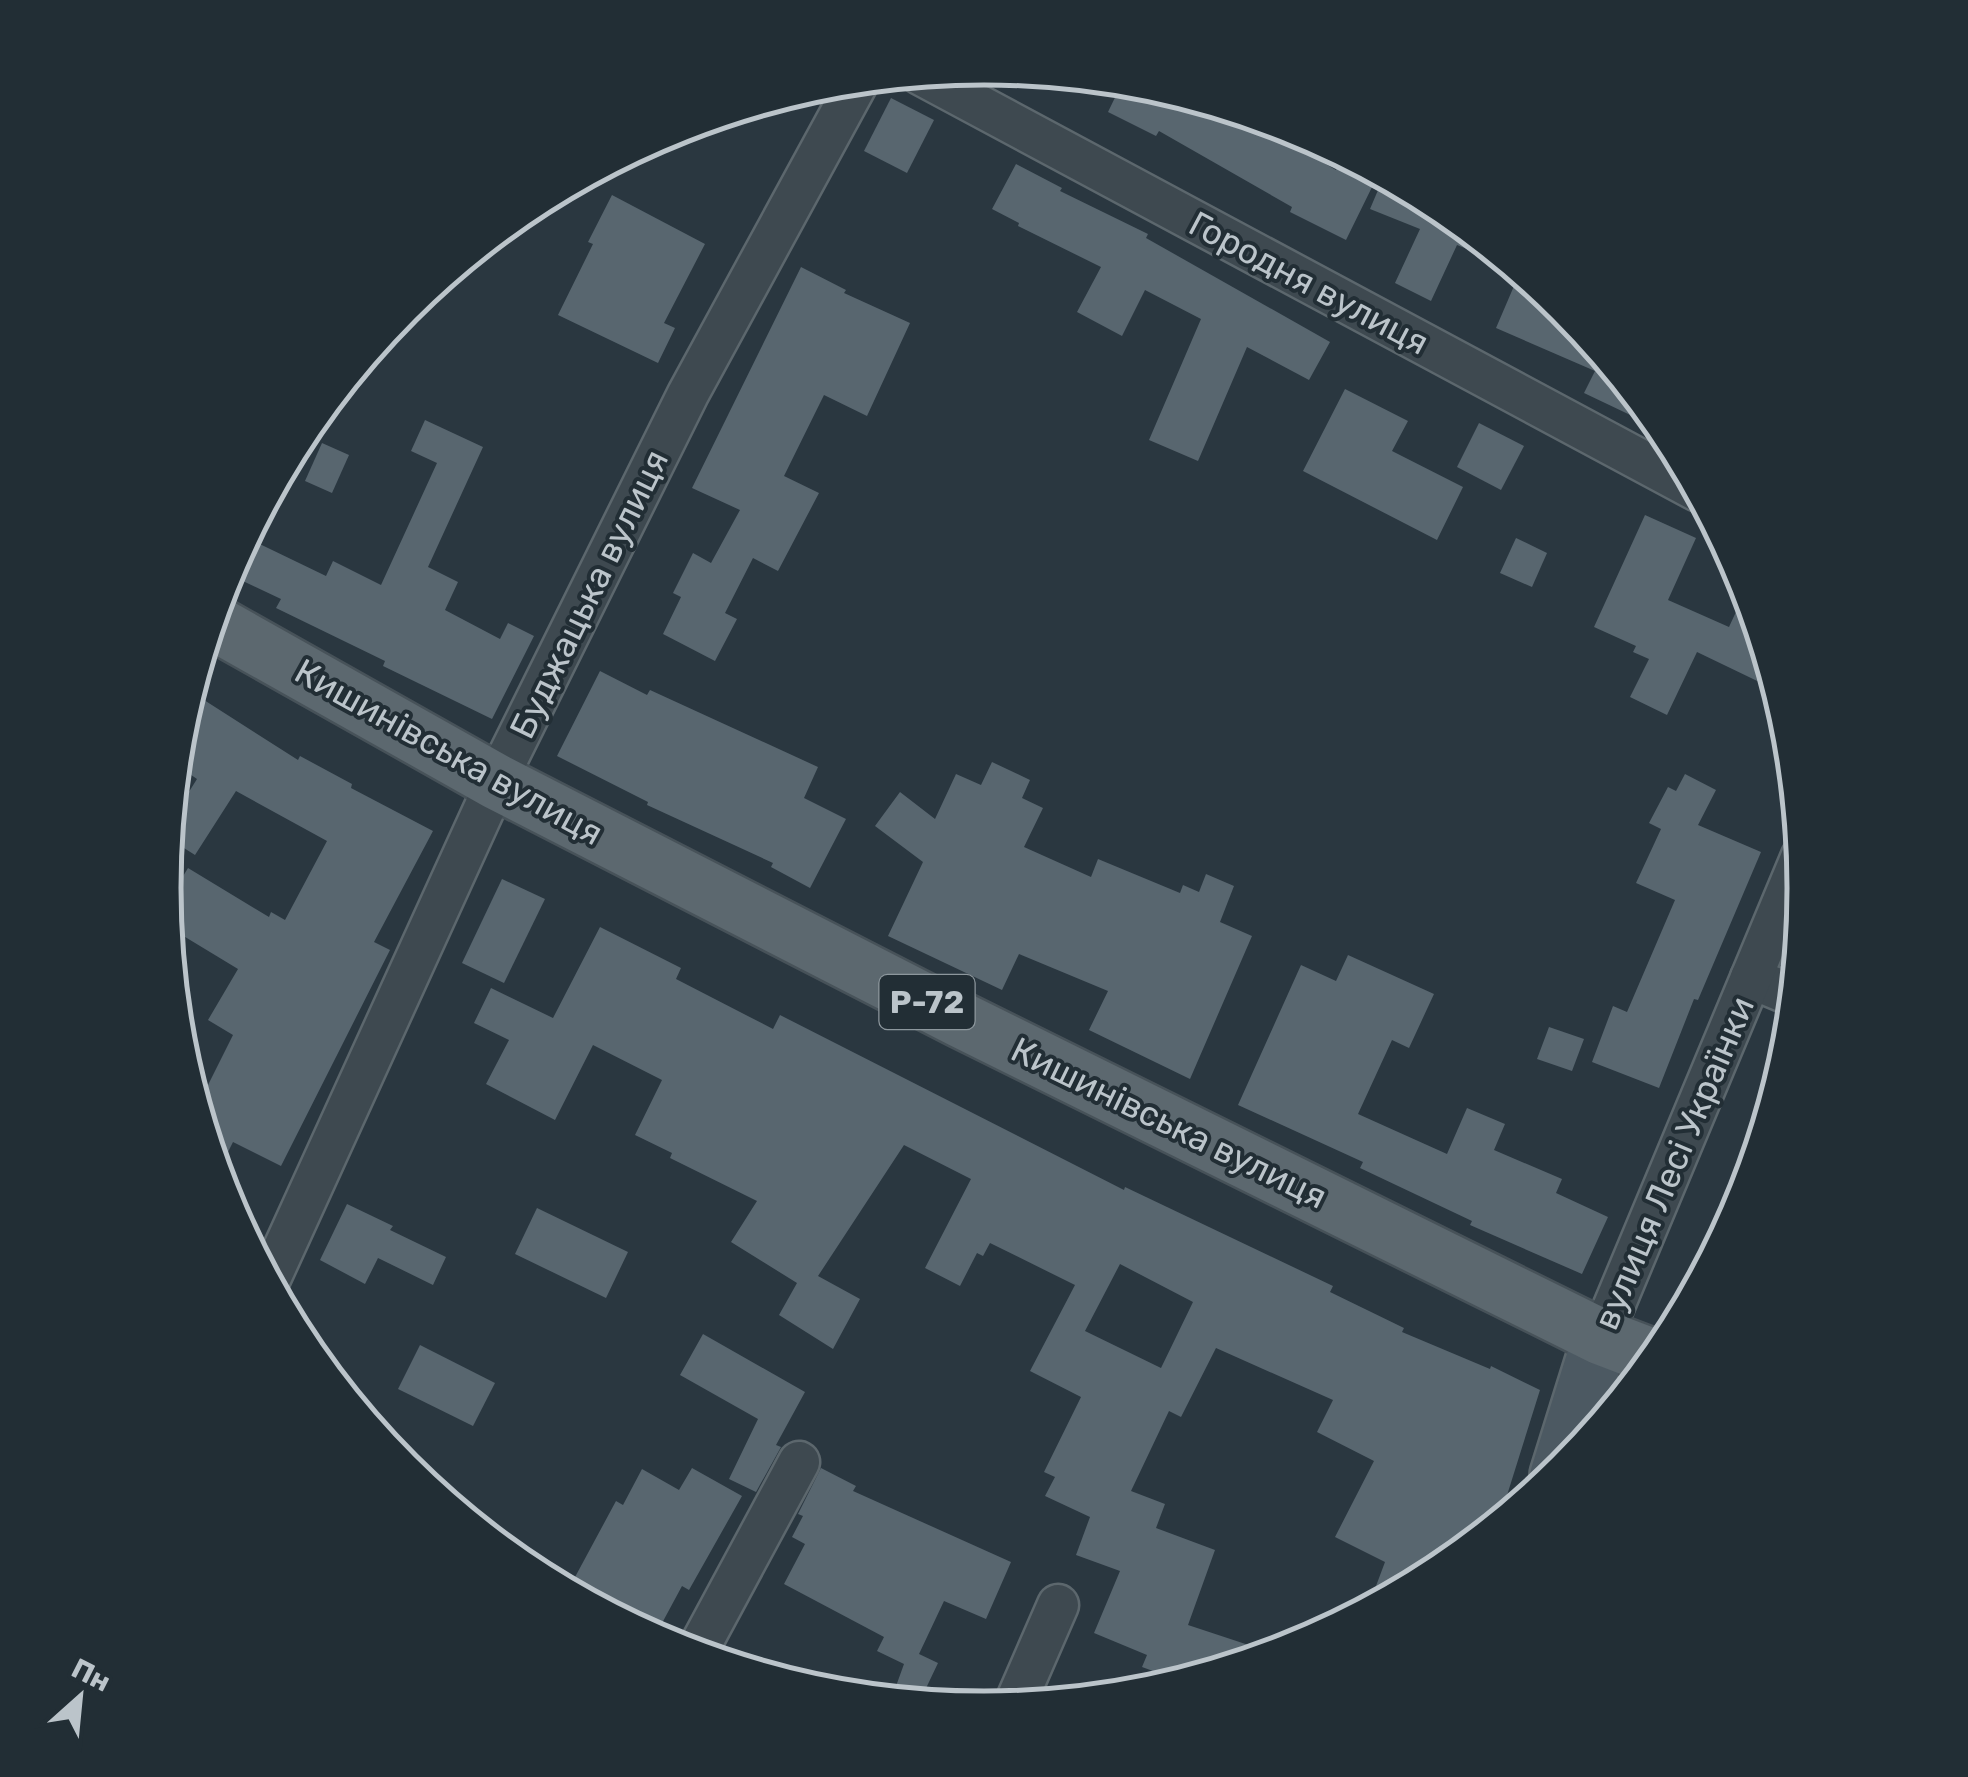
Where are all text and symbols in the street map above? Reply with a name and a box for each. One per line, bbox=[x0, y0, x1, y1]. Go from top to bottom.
street label: Городня вулиця bbox=[1182, 202, 1436, 364]
street label: Буджацька вулиця bbox=[501, 443, 677, 745]
street label: Кишинівська вулиця bbox=[288, 650, 610, 854]
road number: Р-72 bbox=[880, 975, 974, 1029]
street label: вулиця Лесі Українки bbox=[1585, 990, 1763, 1336]
street label: Кишинівська вулиця bbox=[1004, 1028, 1334, 1218]
north arrow bbox=[30, 1647, 130, 1747]
text: Пн bbox=[66, 1652, 116, 1699]

